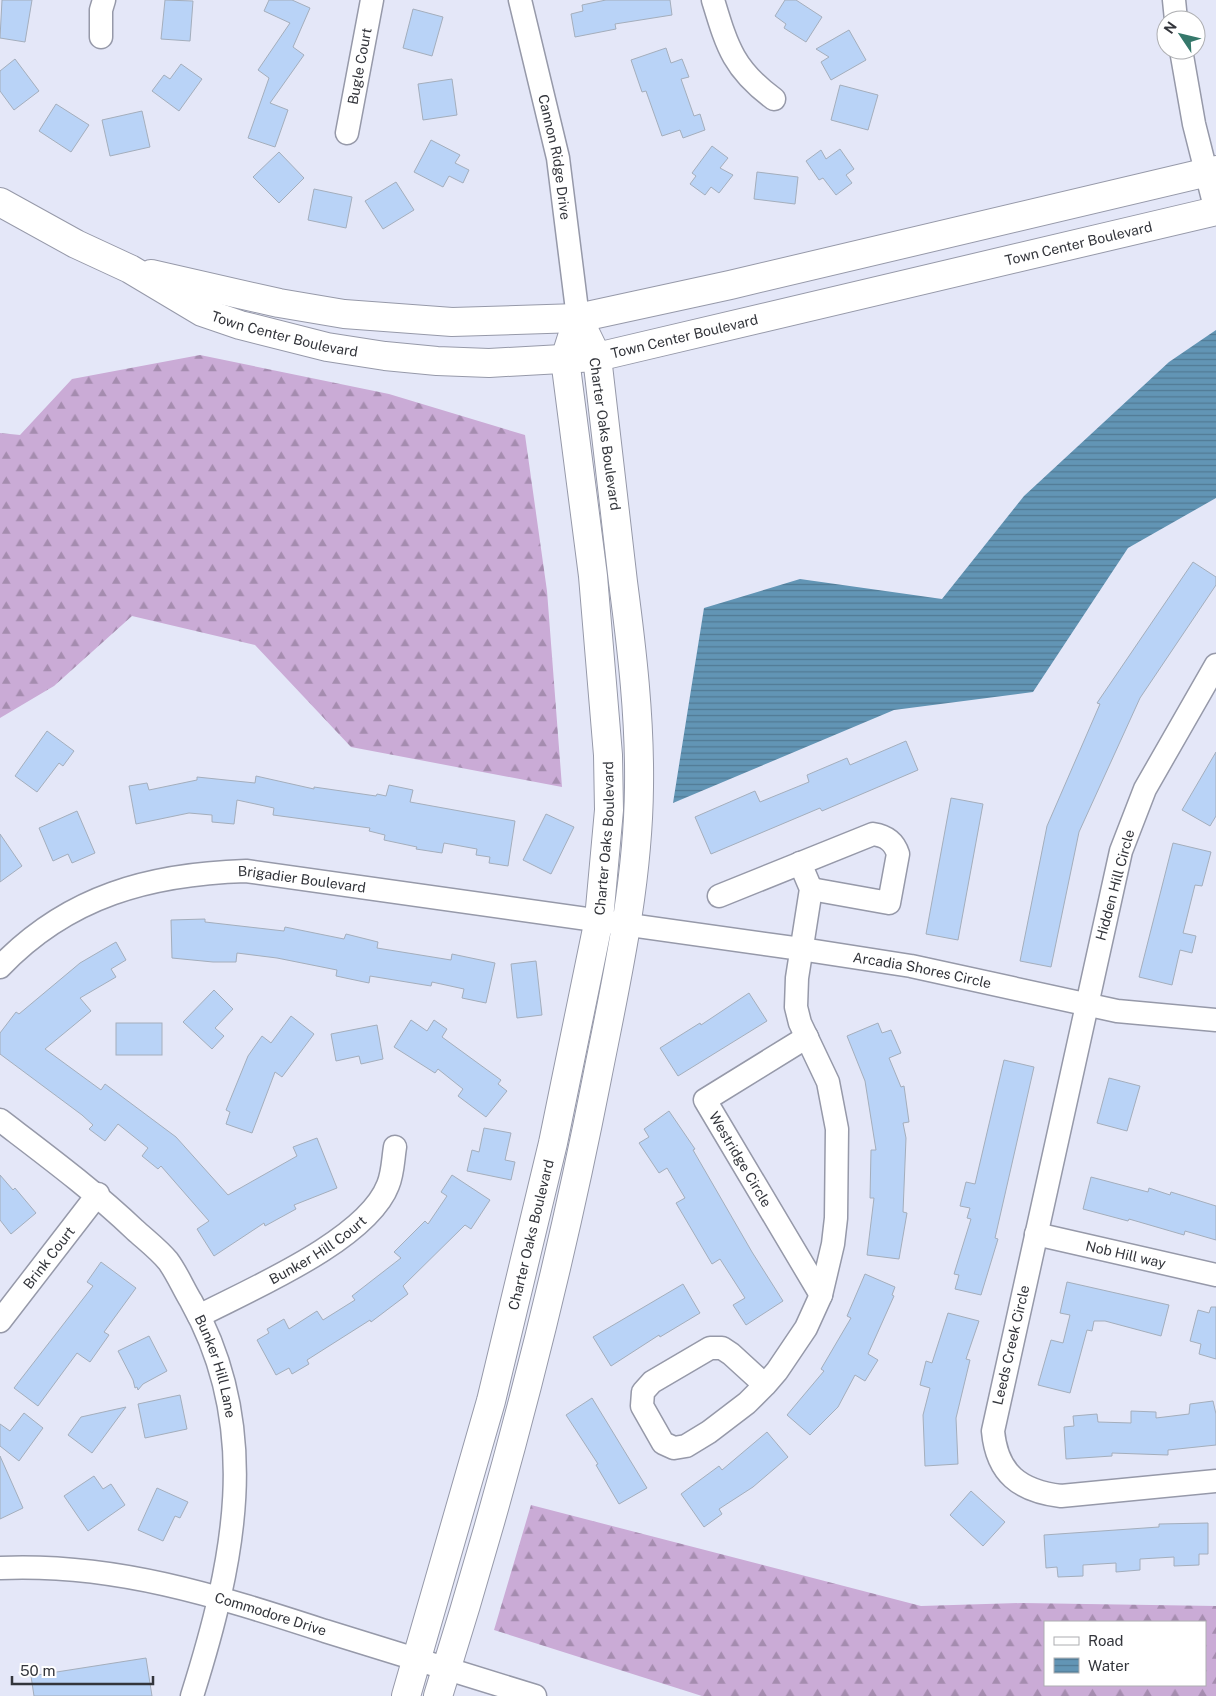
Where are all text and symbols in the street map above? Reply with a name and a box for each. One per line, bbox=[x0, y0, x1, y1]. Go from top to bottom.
north arrow bbox=[1156, 10, 1206, 60]
text: N bbox=[1161, 18, 1180, 37]
street label: Bugle Court bbox=[345, 26, 375, 106]
street label: Cannon Ridge Drive bbox=[535, 93, 574, 221]
street label: Town Center Boulevard bbox=[1003, 218, 1154, 269]
street label: Town Center Boulevard bbox=[209, 308, 359, 360]
street label: Town Center Boulevard bbox=[609, 311, 760, 361]
street label: Charter Oaks Boulevard bbox=[586, 356, 624, 512]
street label: Charter Oaks Boulevard bbox=[591, 761, 617, 916]
street label: Hidden Hill Circle bbox=[1092, 828, 1138, 942]
street label: Brigadier Boulevard bbox=[238, 863, 367, 896]
street label: Arcadia Shores Circle bbox=[852, 949, 993, 991]
street label: Westridge Circle bbox=[706, 1109, 775, 1210]
street label: Charter Oaks Boulevard bbox=[505, 1158, 557, 1312]
street label: Bunker Hill Court bbox=[266, 1213, 369, 1287]
street label: Brink Court bbox=[20, 1223, 78, 1292]
street label: Nob Hill way bbox=[1084, 1238, 1168, 1271]
street label: Leeds Creek Circle bbox=[989, 1283, 1033, 1406]
street label: Bunker Hill Lane bbox=[192, 1312, 239, 1419]
street label: Commodore Drive bbox=[213, 1589, 329, 1639]
legend bbox=[1044, 1621, 1206, 1686]
text: Road bbox=[1088, 1632, 1124, 1649]
scale bar bbox=[12, 1654, 154, 1686]
text: Water bbox=[1088, 1657, 1130, 1674]
text: 50 m bbox=[20, 1662, 55, 1679]

